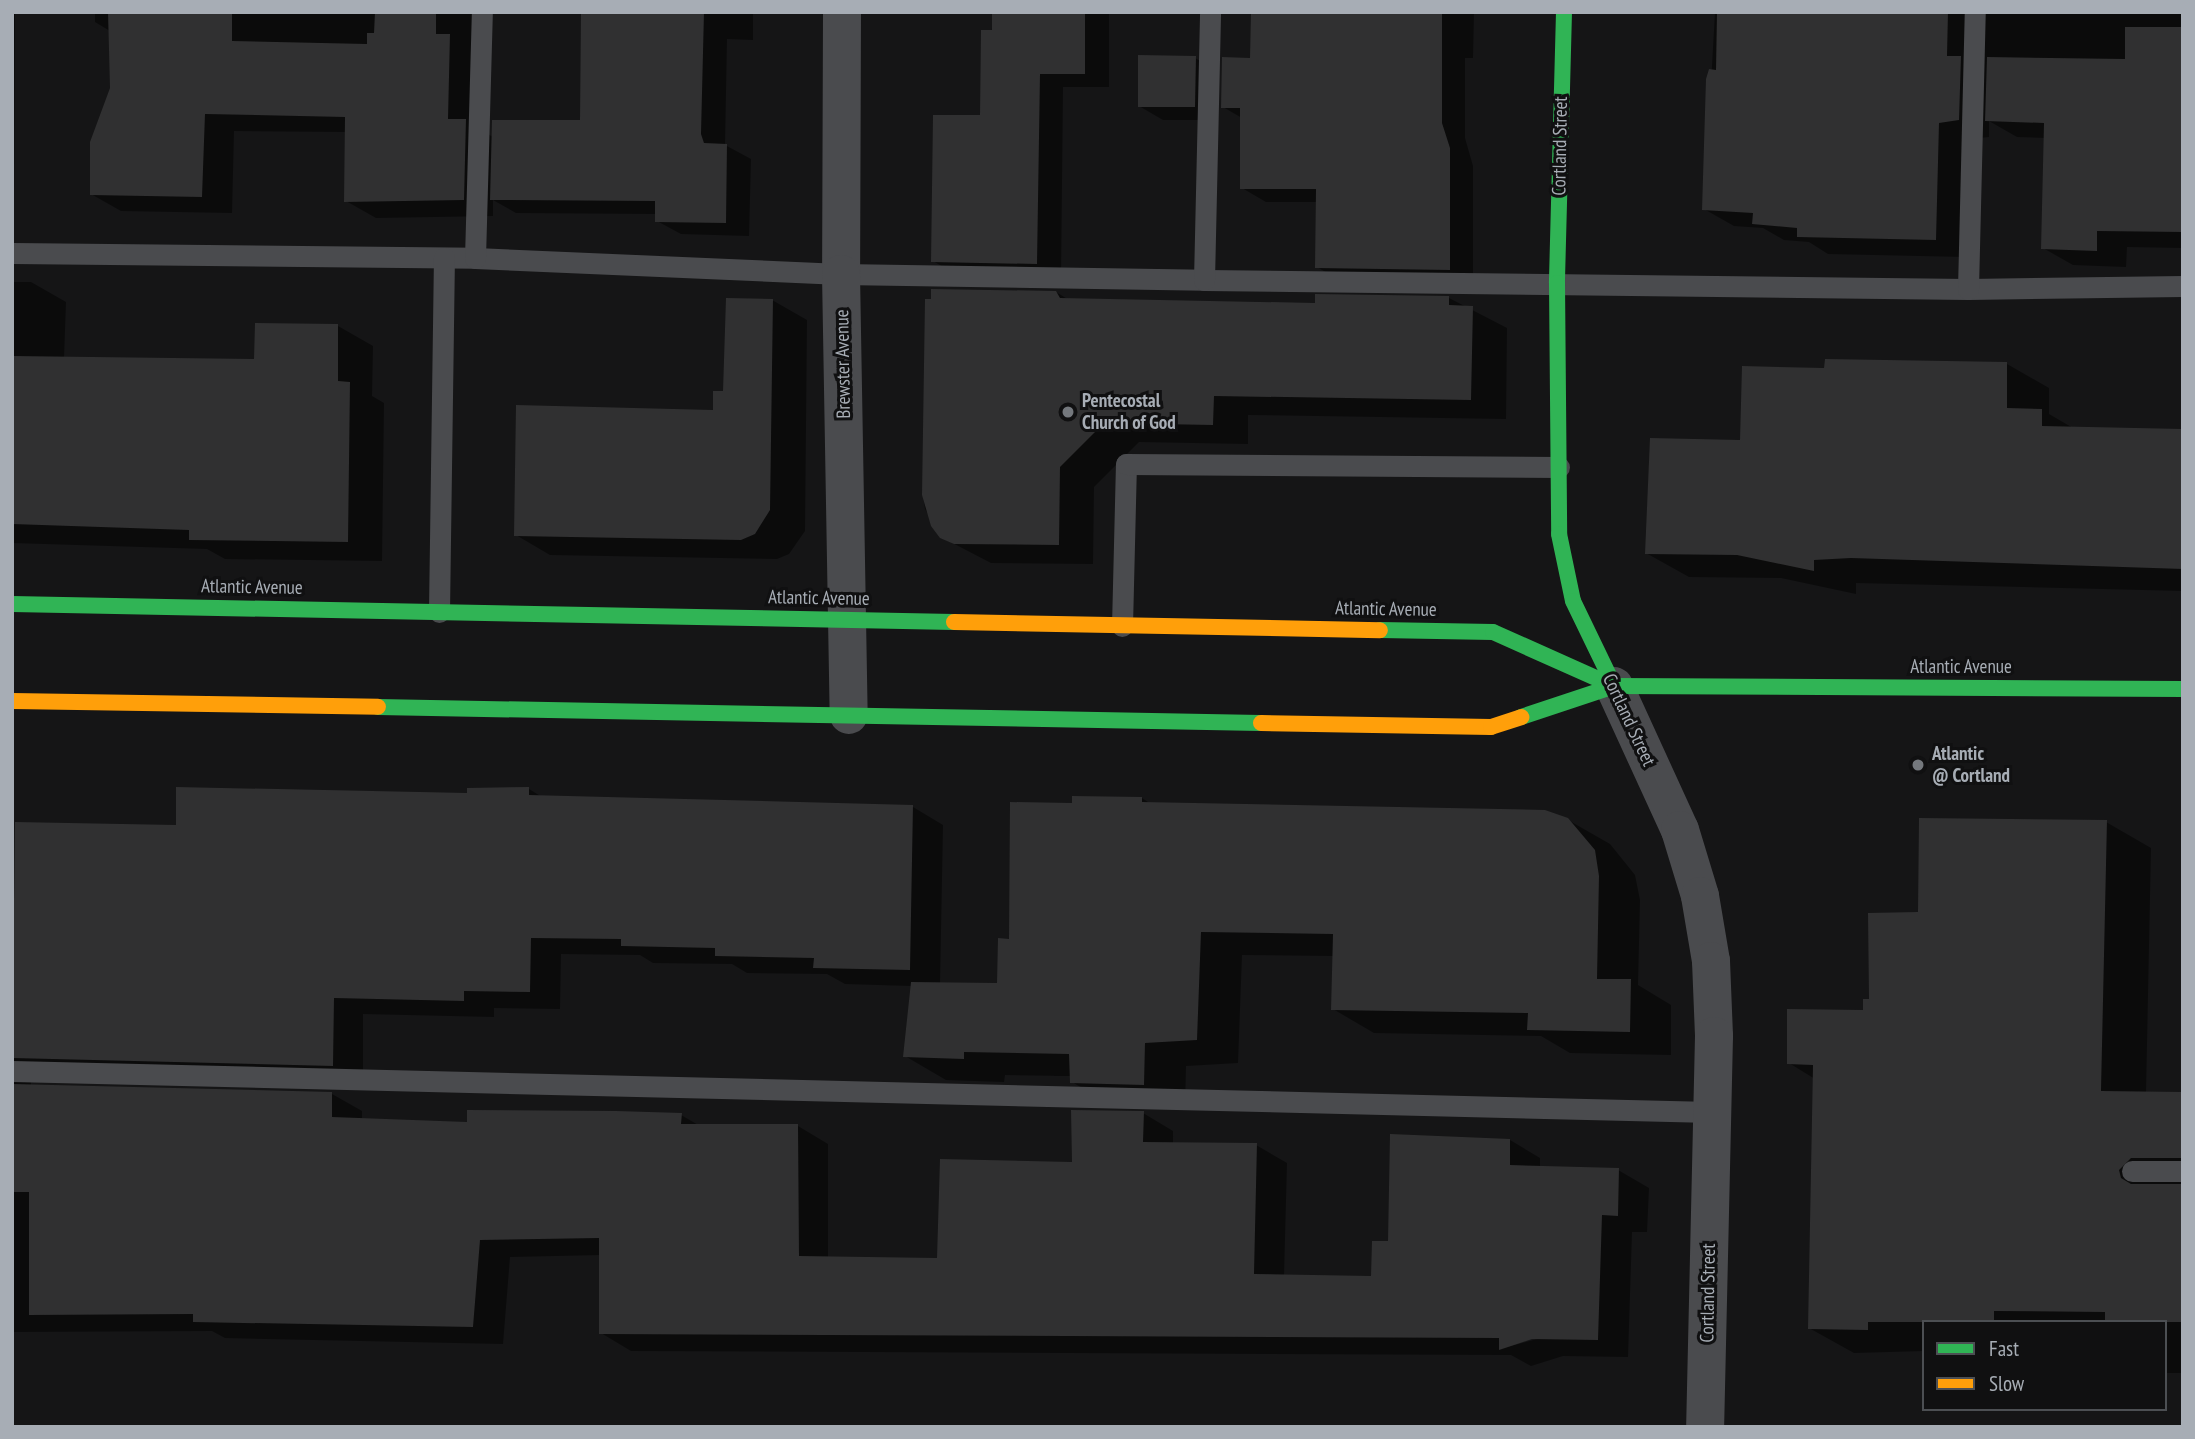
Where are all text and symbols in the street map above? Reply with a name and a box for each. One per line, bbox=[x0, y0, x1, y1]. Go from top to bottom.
street label: Cortland Street bbox=[1548, 96, 1572, 196]
street label: Brewster Avenue bbox=[831, 309, 855, 419]
place label: Pentecostal Church of God bbox=[1082, 390, 1176, 434]
marker: Pentecostal Church of God bbox=[1060, 404, 1076, 420]
street label: Atlantic Avenue bbox=[201, 575, 303, 599]
street label: Atlantic Avenue bbox=[768, 586, 870, 610]
street label: Atlantic Avenue bbox=[1335, 597, 1437, 621]
street label: Atlantic Avenue bbox=[1910, 656, 2012, 678]
street label: Cortland Street bbox=[1598, 670, 1660, 770]
place label: Atlantic @ Cortland bbox=[1932, 743, 2010, 787]
marker: Atlantic @ Cortland bbox=[1910, 757, 1926, 773]
street label: Cortland Street bbox=[1696, 1243, 1720, 1343]
legend bbox=[1922, 1320, 2167, 1411]
text: Fast bbox=[1989, 1335, 2019, 1362]
text: Slow bbox=[1989, 1370, 2024, 1397]

